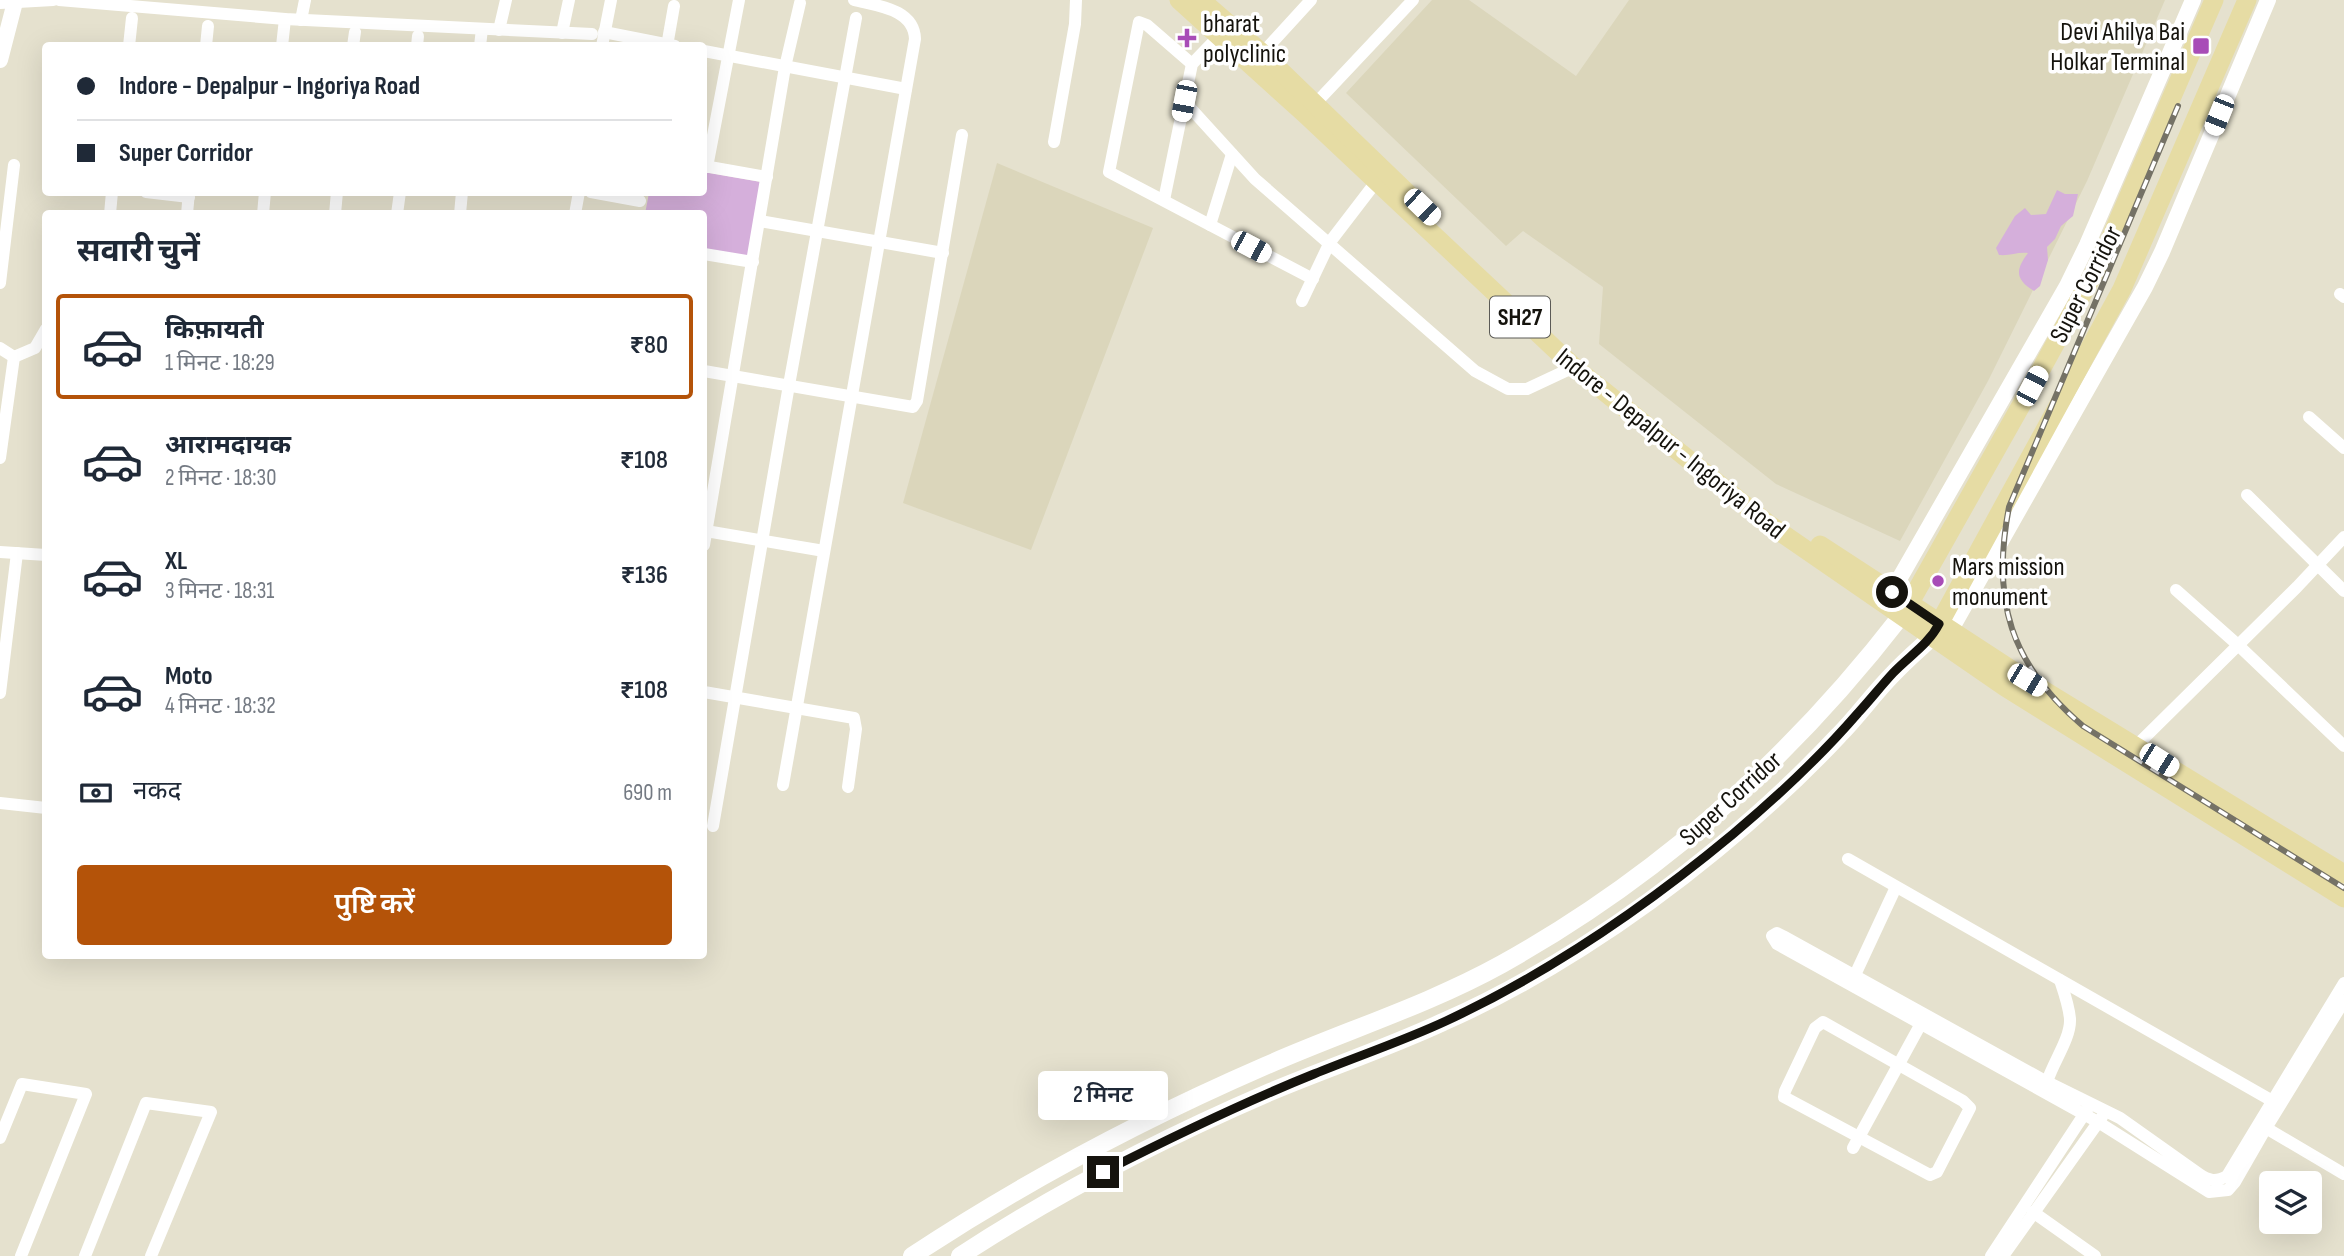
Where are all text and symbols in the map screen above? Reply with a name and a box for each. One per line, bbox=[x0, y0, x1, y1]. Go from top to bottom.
place label: bharat polyclinic bbox=[1203, 9, 1286, 70]
place label: Devi Ahilya Bai Holkar Terminal bbox=[2050, 17, 2185, 78]
marker: bharat polyclinic bbox=[1177, 28, 1197, 48]
marker: Devi Ahilya Bai Holkar Terminal bbox=[2191, 36, 2211, 56]
text: Indore - Depalpur - Ingoriya Road bbox=[119, 71, 420, 102]
car bbox=[1170, 78, 1199, 124]
car bbox=[2202, 92, 2237, 138]
text: Super Corridor bbox=[119, 138, 253, 169]
car bbox=[1400, 185, 1445, 229]
street label: Super Corridor bbox=[2044, 221, 2129, 348]
car bbox=[1228, 228, 1275, 266]
text: सवारी चुनें bbox=[77, 232, 200, 271]
road number: SH27 bbox=[1490, 296, 1550, 338]
icon: car bbox=[81, 315, 144, 378]
text: किफ़ायती bbox=[165, 315, 264, 346]
text: ₹80 bbox=[629, 330, 668, 361]
street label: Indore - Depalpur - Ingoriya Road bbox=[1549, 342, 1791, 546]
text: 1 मिनट · 18:29 bbox=[165, 349, 275, 377]
car bbox=[2013, 363, 2052, 409]
icon: car bbox=[81, 430, 144, 493]
text: आरामदायक bbox=[165, 430, 291, 461]
text: ₹108 bbox=[620, 445, 668, 476]
text: 2 मिनट · 18:30 bbox=[165, 464, 276, 492]
icon: car bbox=[81, 545, 144, 608]
text: XL bbox=[165, 546, 187, 577]
place label: Mars mission monument bbox=[1952, 552, 2065, 613]
text: ₹136 bbox=[620, 560, 668, 591]
marker: Mars mission monument bbox=[1930, 573, 1946, 589]
route start bbox=[1876, 576, 1908, 608]
text: 3 मिनट · 18:31 bbox=[165, 577, 274, 605]
icon: car bbox=[81, 660, 144, 723]
car bbox=[2004, 660, 2051, 700]
text: Moto bbox=[165, 661, 213, 692]
text: ₹108 bbox=[620, 675, 668, 706]
text: 4 मिनट · 18:32 bbox=[165, 692, 276, 720]
car bbox=[2136, 740, 2183, 780]
street label: Super Corridor bbox=[1674, 745, 1789, 853]
icon: cash bbox=[77, 774, 115, 812]
text: नकद bbox=[133, 776, 181, 807]
text: 690 m bbox=[623, 779, 672, 807]
button: पुष्टि करें bbox=[77, 865, 672, 945]
callout: 2 मिनट bbox=[1038, 1070, 1168, 1120]
text: 2 मिनट bbox=[1073, 1081, 1133, 1109]
route end bbox=[1087, 1156, 1119, 1188]
map controls bbox=[2259, 1171, 2322, 1234]
button: layers bbox=[2259, 1171, 2322, 1234]

